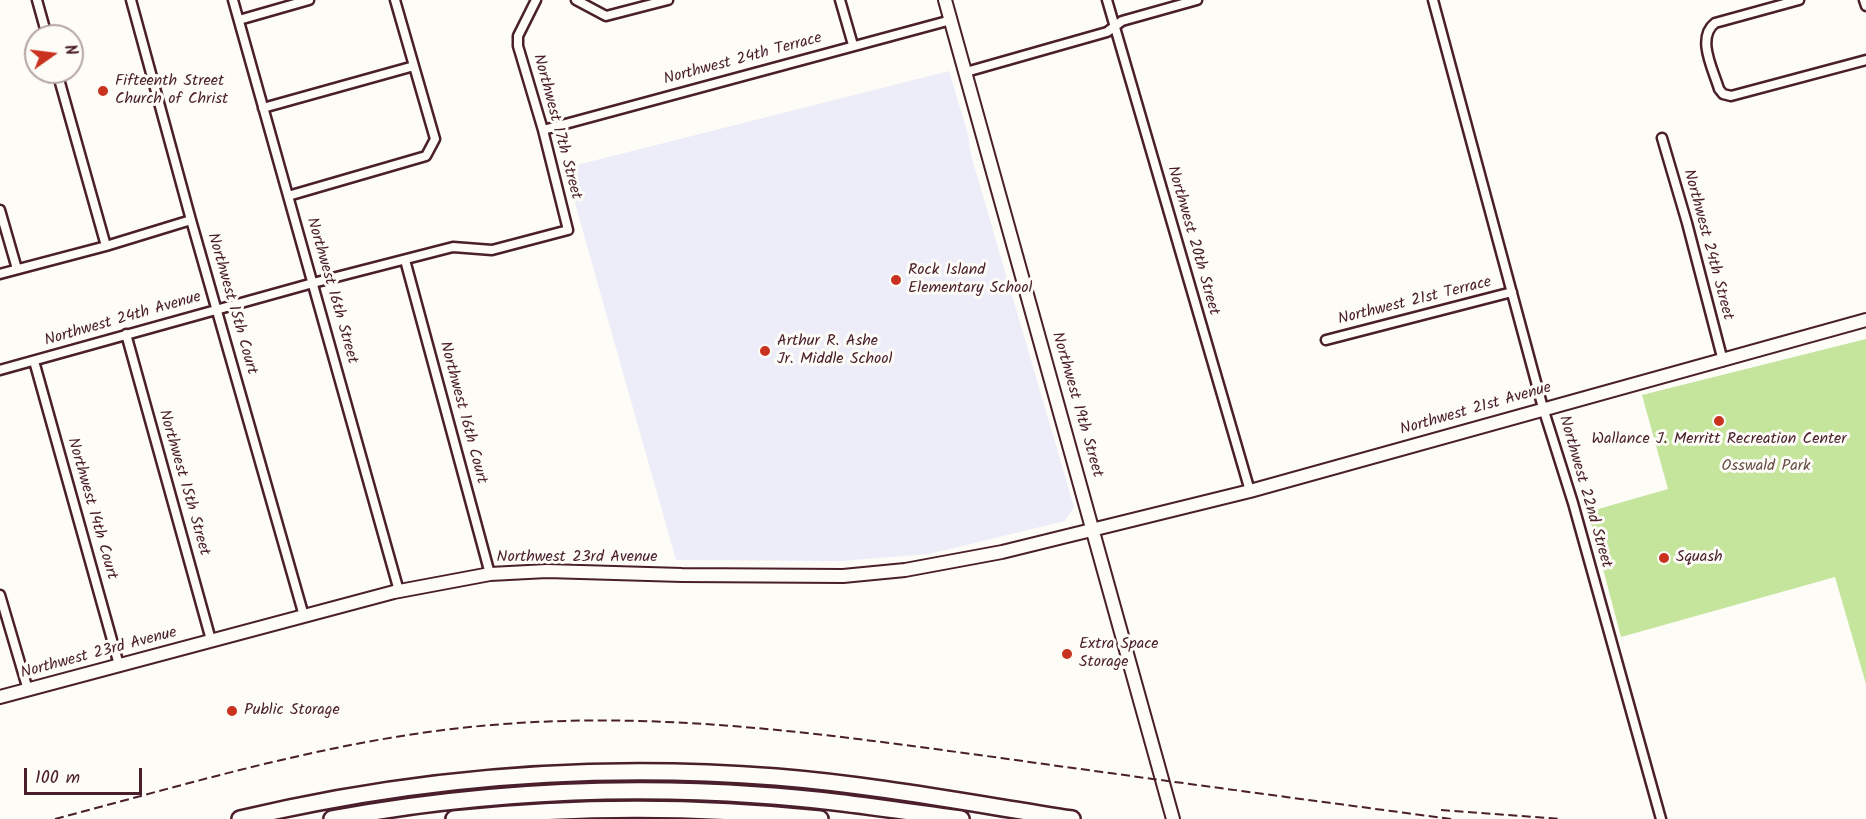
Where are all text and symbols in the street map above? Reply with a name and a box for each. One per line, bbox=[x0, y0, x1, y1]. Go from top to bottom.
north arrow bbox=[24, 24, 84, 84]
street label: Northwest 24th Terrace bbox=[662, 30, 824, 90]
text: N bbox=[57, 42, 83, 58]
street label: Northwest 17th Street bbox=[527, 52, 585, 202]
place label: Fifteenth Street Church of Christ bbox=[115, 72, 228, 110]
marker: Fifteenth Street Church of Christ bbox=[96, 84, 110, 98]
street label: Northwest 20th Street bbox=[1161, 164, 1223, 318]
street label: Northwest 24th Street bbox=[1678, 167, 1736, 323]
street label: Northwest 16th Street bbox=[301, 216, 361, 366]
street label: Northwest 15th Court bbox=[202, 231, 260, 377]
place label: Rock Island Elementary School bbox=[908, 261, 1032, 299]
marker: Rock Island Elementary School bbox=[889, 273, 903, 287]
street label: Northwest 21st Terrace bbox=[1336, 274, 1494, 330]
street label: Northwest 24th Avenue bbox=[43, 288, 203, 352]
street label: Northwest 19th Street bbox=[1046, 330, 1106, 480]
place label: Arthur R. Ashe Jr. Middle School bbox=[777, 332, 893, 370]
street label: Northwest 16th Court bbox=[434, 340, 490, 486]
marker: Arthur R. Ashe Jr. Middle School bbox=[758, 344, 772, 358]
street label: Northwest 21st Avenue bbox=[1398, 379, 1554, 441]
street label: Northwest 15th Street bbox=[153, 408, 213, 558]
street label: Northwest 22nd Street bbox=[1553, 414, 1615, 570]
marker: Wallance J. Merritt Recreation Center bbox=[1712, 414, 1726, 428]
place label: Wallance J. Merritt Recreation Center bbox=[1591, 430, 1847, 450]
street label: Northwest 14th Court bbox=[62, 436, 120, 582]
park label: Osswald Park bbox=[1721, 457, 1811, 477]
street label: Northwest 23rd Avenue bbox=[497, 548, 657, 568]
place label: Squash bbox=[1676, 548, 1723, 568]
marker: Squash bbox=[1657, 551, 1671, 565]
street label: Northwest 23rd Avenue bbox=[19, 624, 179, 684]
place label: Extra Space Storage bbox=[1079, 635, 1159, 673]
marker: Extra Space Storage bbox=[1060, 647, 1074, 661]
place label: Public Storage bbox=[244, 701, 340, 721]
marker: Public Storage bbox=[225, 704, 239, 718]
scale bar bbox=[27, 756, 146, 794]
text: 100 m bbox=[35, 764, 80, 793]

